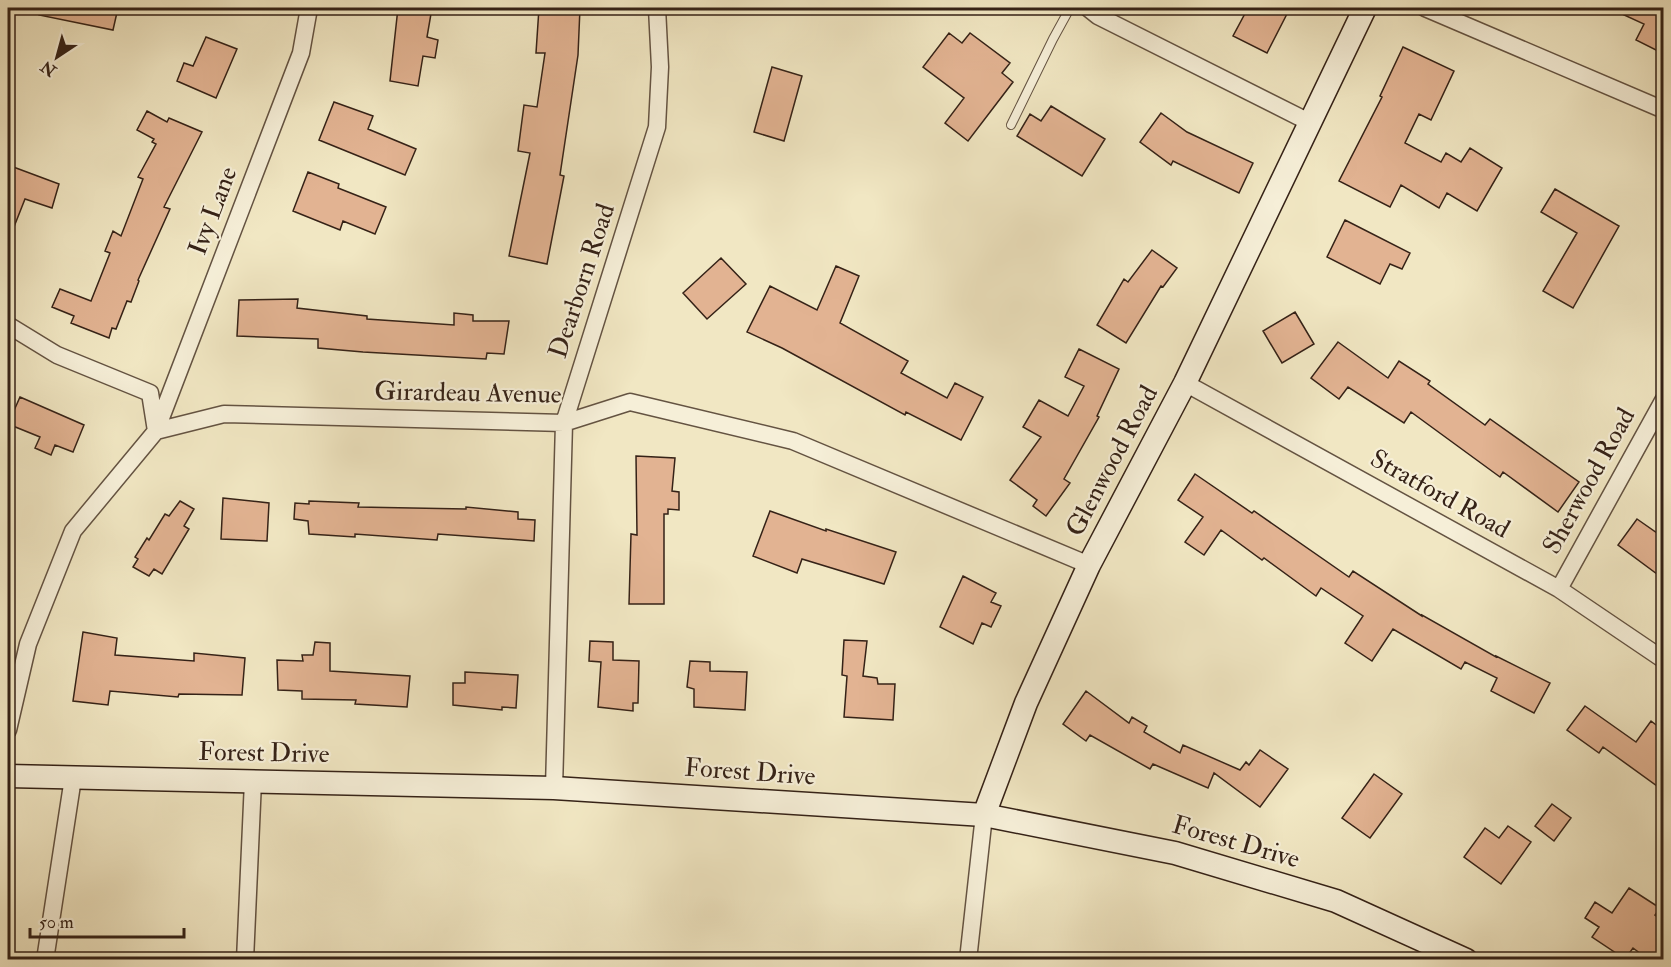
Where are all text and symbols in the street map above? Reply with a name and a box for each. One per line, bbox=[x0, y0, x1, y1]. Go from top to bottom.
north arrow bbox=[27, 27, 87, 87]
text: N bbox=[37, 56, 61, 81]
street label: Ivy Lane bbox=[182, 162, 244, 260]
street label: Dearborn Road bbox=[542, 199, 622, 362]
street label: Girardeau Avenue bbox=[374, 375, 562, 411]
street label: Glenwood Road bbox=[1059, 380, 1165, 542]
street label: Sherwood Road bbox=[1536, 402, 1642, 560]
street label: Stratford Road bbox=[1365, 443, 1516, 546]
street label: Forest Drive bbox=[198, 736, 330, 770]
street label: Forest Drive bbox=[684, 751, 817, 793]
street label: Forest Drive bbox=[1169, 809, 1304, 875]
scale bar bbox=[30, 901, 184, 939]
text: 50 m bbox=[39, 911, 74, 934]

